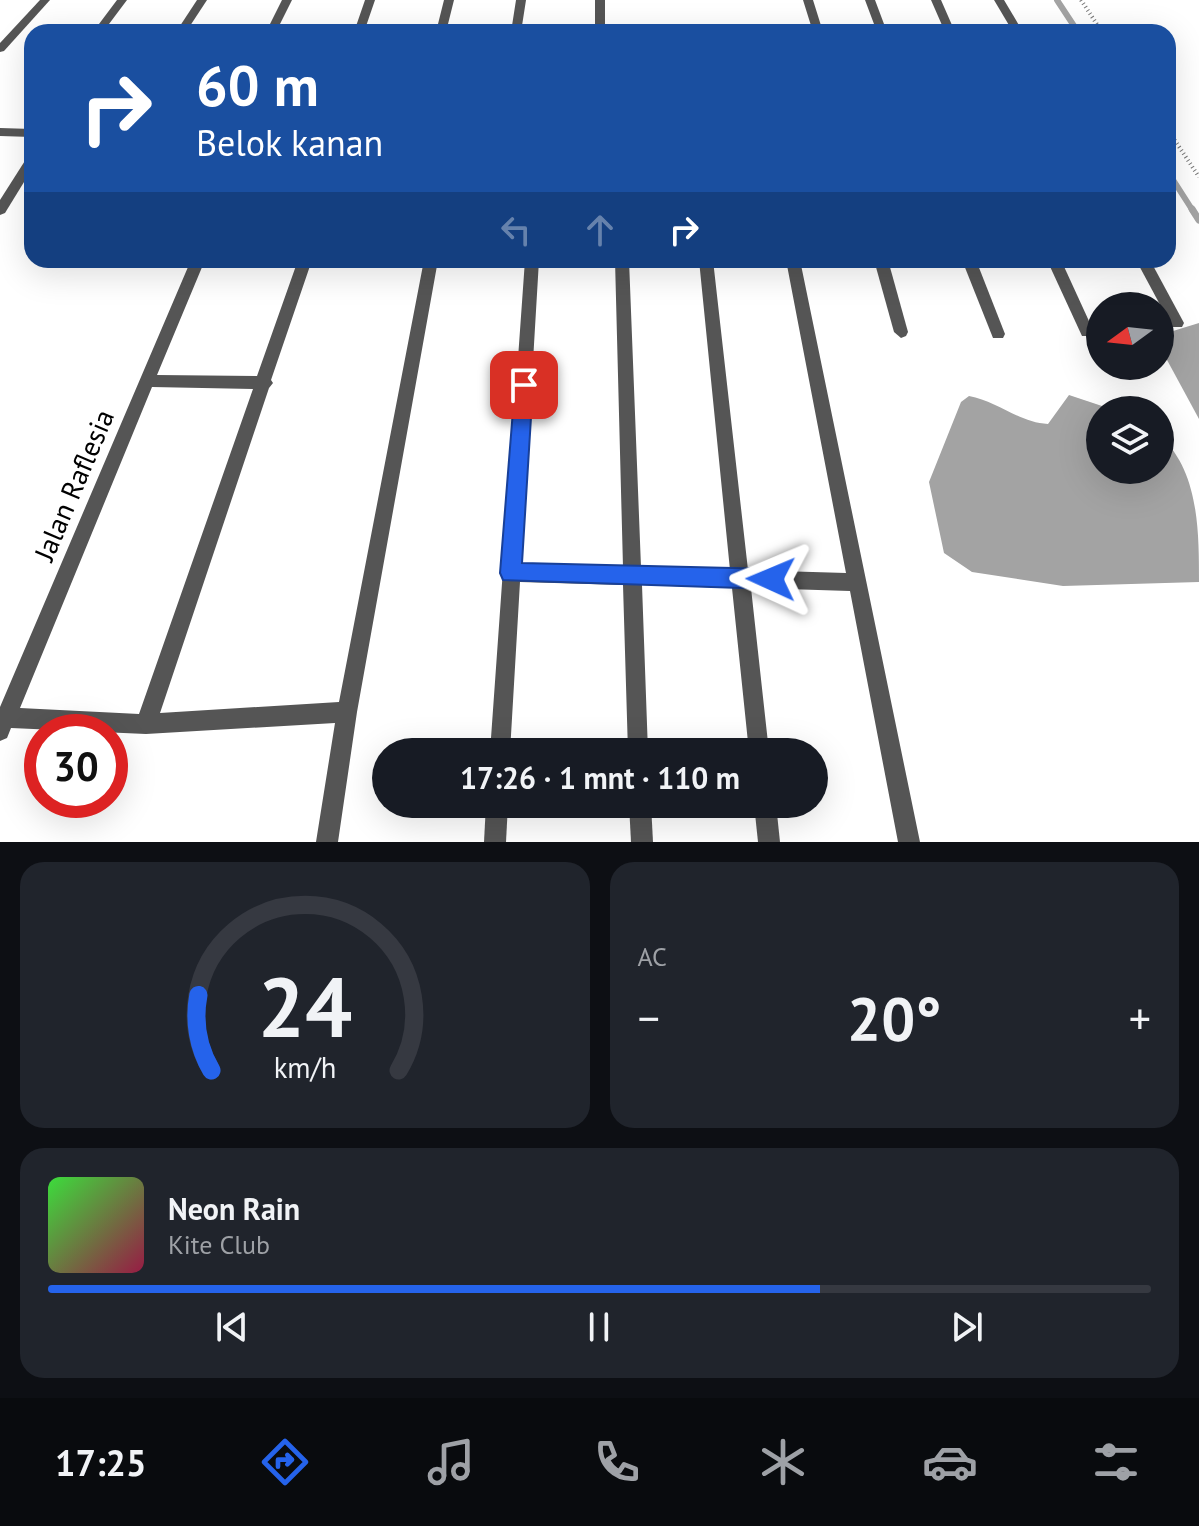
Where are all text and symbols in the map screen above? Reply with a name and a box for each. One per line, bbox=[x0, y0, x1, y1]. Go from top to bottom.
text: 60 m bbox=[196, 49, 319, 121]
icon: right bbox=[64, 56, 168, 160]
text: Belok kanan bbox=[196, 119, 383, 166]
icon: left bbox=[494, 208, 538, 252]
icon: ahead bbox=[578, 208, 622, 252]
icon: right bbox=[662, 208, 706, 252]
north arrow bbox=[1086, 292, 1174, 380]
map controls bbox=[1086, 292, 1174, 484]
pin bbox=[490, 351, 558, 419]
icon: arrive bbox=[502, 363, 546, 407]
button: layers bbox=[1086, 396, 1174, 484]
street label: Jalan Raflesia bbox=[25, 404, 122, 567]
position arrow bbox=[729, 537, 813, 621]
speed limit sign: 30 bbox=[24, 714, 128, 818]
text: 17:26 · 1 mnt · 110 m bbox=[460, 758, 740, 797]
text: AC bbox=[638, 940, 667, 973]
text: 24 bbox=[258, 952, 352, 1060]
text: 20° bbox=[847, 979, 941, 1057]
text: − bbox=[638, 989, 660, 1046]
text: + bbox=[1129, 989, 1151, 1046]
text: km/h bbox=[273, 1049, 336, 1086]
text: Neon Rain bbox=[168, 1189, 300, 1228]
text: Kite Club bbox=[168, 1228, 270, 1261]
icon: previous bbox=[210, 1305, 254, 1349]
icon: pause bbox=[577, 1305, 621, 1349]
icon: next bbox=[945, 1305, 989, 1349]
icon: directions bbox=[257, 1434, 313, 1490]
icon: music bbox=[423, 1434, 479, 1490]
icon: phone bbox=[589, 1434, 645, 1490]
icon: climate bbox=[755, 1434, 811, 1490]
icon: car bbox=[922, 1434, 978, 1490]
icon: filters bbox=[1088, 1434, 1144, 1490]
text: 17:25 bbox=[55, 1439, 146, 1486]

